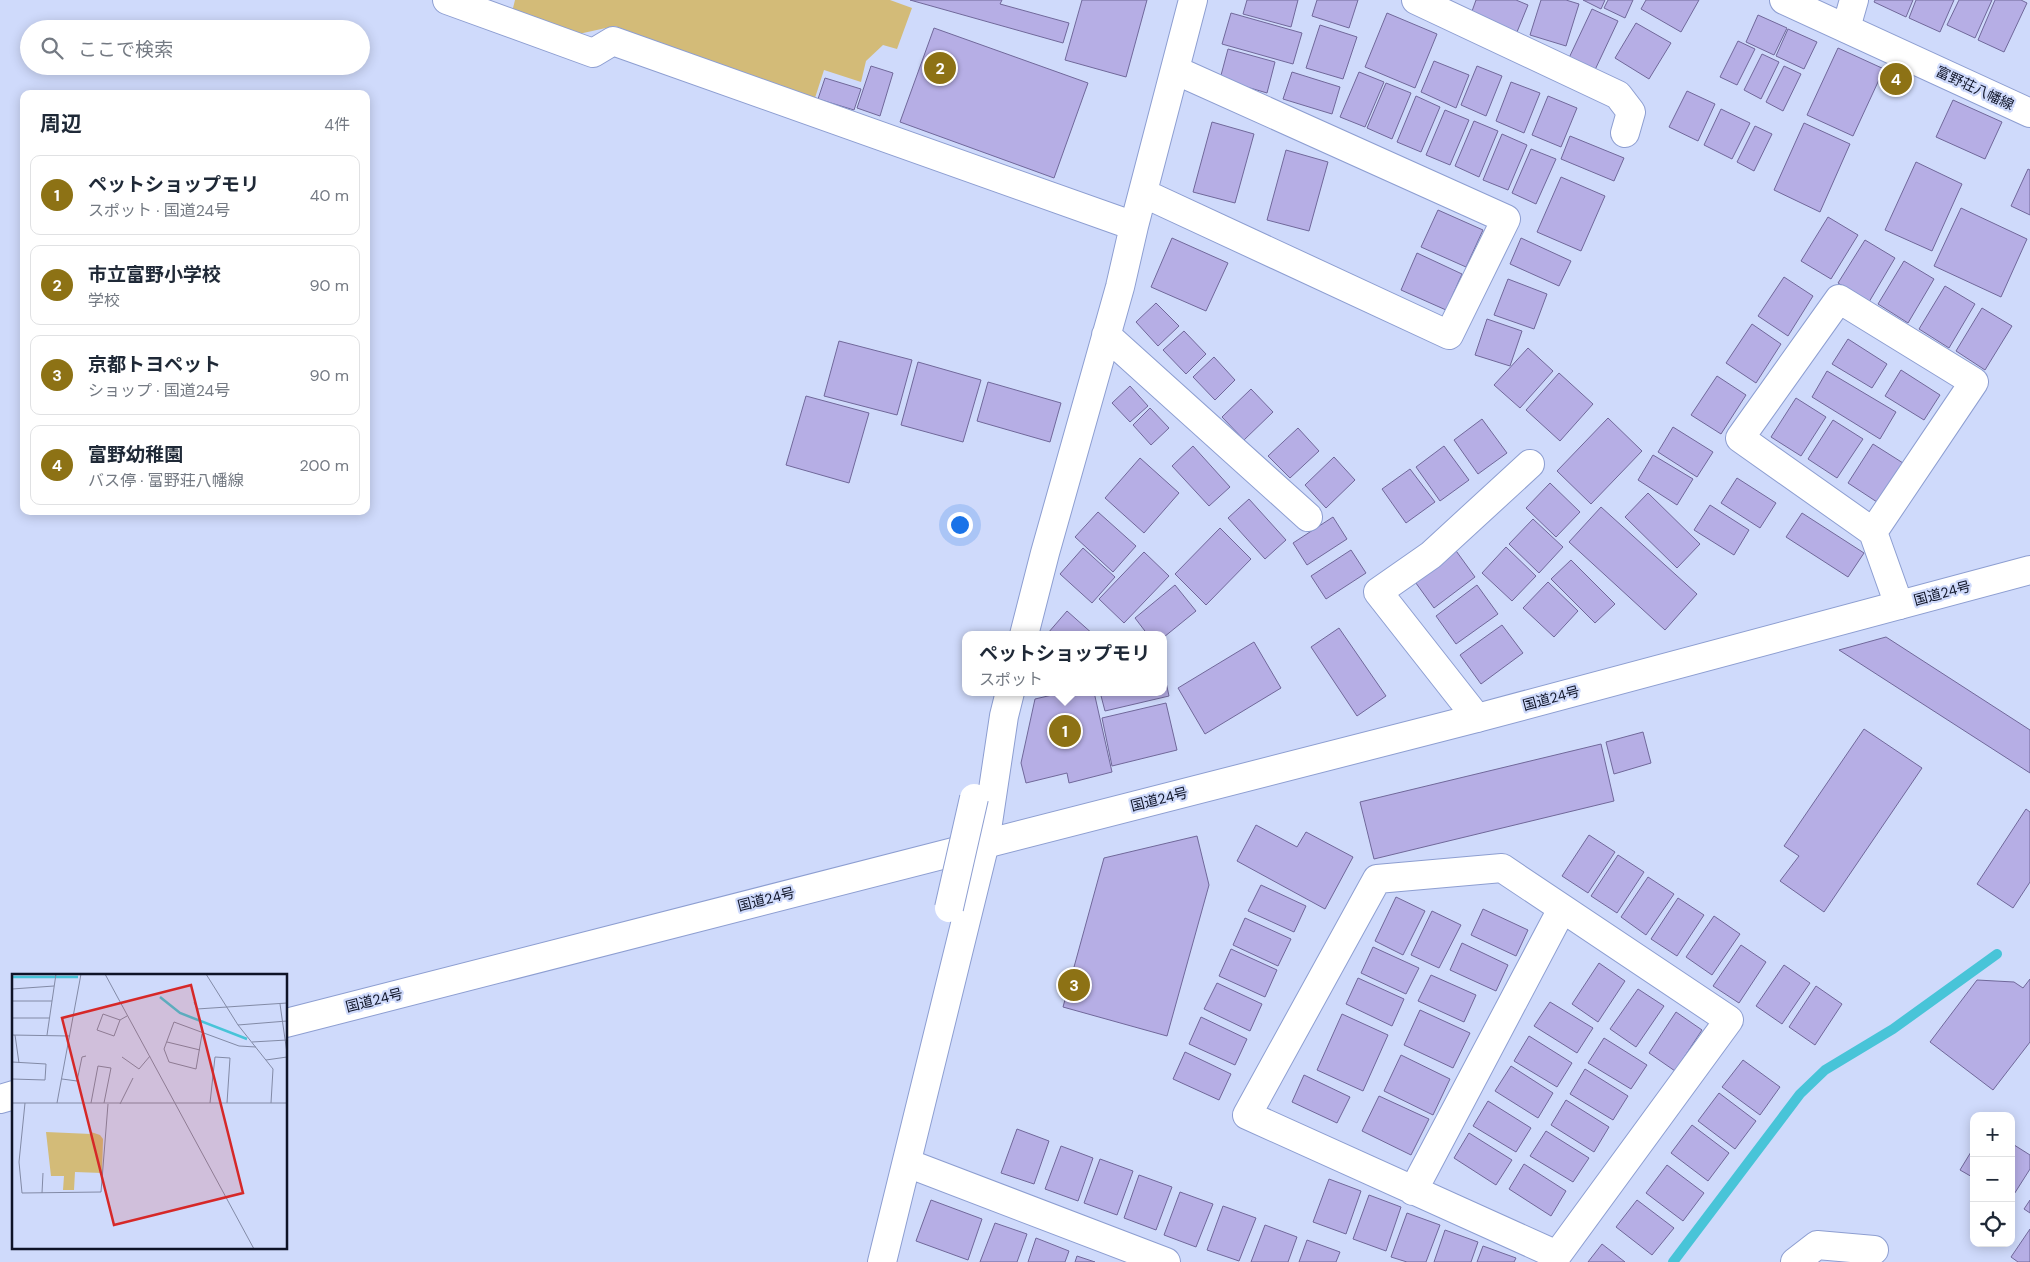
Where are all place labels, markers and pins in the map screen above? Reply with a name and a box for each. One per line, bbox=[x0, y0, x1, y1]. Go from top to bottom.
pin: 2 bbox=[924, 49, 956, 87]
pin: 4 bbox=[1880, 60, 1912, 98]
pin: 1 bbox=[1049, 712, 1081, 750]
pin: 3 bbox=[1058, 966, 1090, 1004]

